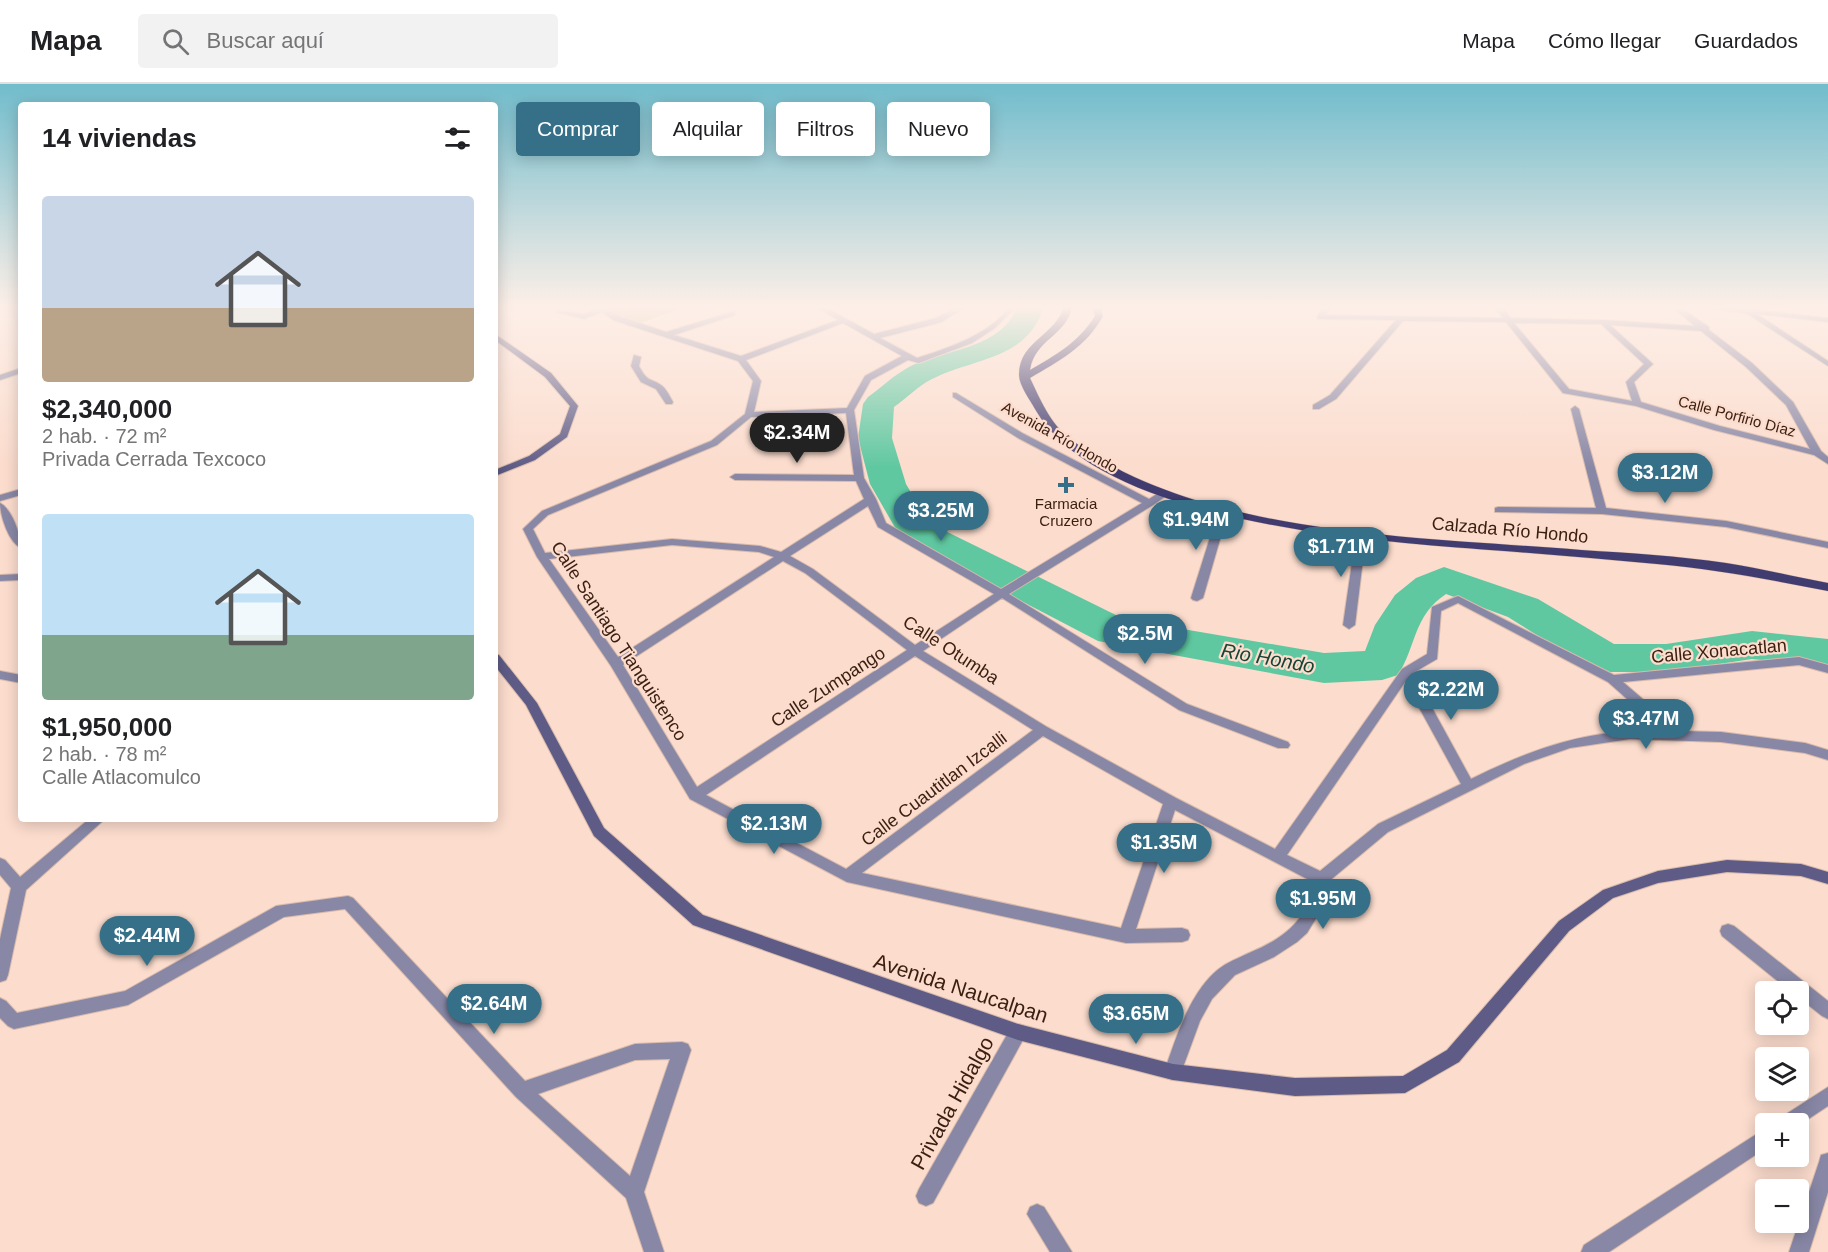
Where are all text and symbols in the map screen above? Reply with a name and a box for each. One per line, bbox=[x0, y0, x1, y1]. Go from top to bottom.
search box bbox=[138, 14, 558, 68]
text: Mapa bbox=[30, 25, 102, 56]
icon: search bbox=[159, 25, 192, 58]
text: Buscar aquí bbox=[207, 28, 324, 53]
text: Mapa bbox=[1462, 29, 1515, 52]
text: Cómo llegar bbox=[1548, 29, 1661, 52]
text: Guardados bbox=[1694, 29, 1798, 52]
chip: Comprar bbox=[516, 102, 640, 156]
chip: Alquilar bbox=[652, 102, 764, 156]
chip: Filtros bbox=[776, 102, 875, 156]
chip: Nuevo bbox=[887, 102, 990, 156]
icon: filters bbox=[441, 122, 474, 155]
text: 14 viviendas bbox=[42, 123, 197, 153]
icon: home bbox=[204, 235, 312, 343]
street label: Calle Porfirio Díaz bbox=[1676, 392, 1798, 440]
text: $2,340,000 bbox=[42, 394, 172, 424]
street label: Avenida Río Hondo bbox=[999, 398, 1121, 476]
pin: $2.34M bbox=[748, 413, 846, 464]
text: $2.34M bbox=[764, 421, 830, 443]
text: 2 hab. · 72 m² bbox=[42, 425, 167, 447]
text: Privada Cerrada Texcoco bbox=[42, 448, 266, 470]
pin: $3.12M bbox=[1616, 453, 1714, 504]
text: $3.12M bbox=[1632, 461, 1698, 483]
marker: Farmacia Cruzero bbox=[1059, 478, 1073, 492]
pin: $3.25M bbox=[892, 491, 990, 542]
place label: Farmacia Cruzero bbox=[1035, 495, 1098, 529]
text: $3.25M bbox=[908, 499, 974, 521]
pin: $1.94M bbox=[1147, 500, 1245, 551]
text: $1.94M bbox=[1163, 508, 1229, 530]
street label: Calzada Río Hondo bbox=[1431, 513, 1589, 547]
pin: $1.71M bbox=[1292, 527, 1390, 578]
text: $1.71M bbox=[1308, 535, 1374, 557]
street label: Calle Santiago Tianguistenco bbox=[547, 538, 691, 744]
icon: home bbox=[204, 553, 312, 661]
street label: Calle Otumba bbox=[899, 612, 1003, 689]
pin: $2.5M bbox=[1103, 614, 1187, 665]
text: $2.5M bbox=[1117, 622, 1173, 644]
street label: Calle Xonacatlan bbox=[1650, 635, 1788, 667]
water label: Rio Hondo bbox=[1220, 639, 1316, 677]
street label: Calle Zumpango bbox=[767, 643, 889, 731]
pin: $2.22M bbox=[1402, 670, 1500, 721]
text: $2.22M bbox=[1418, 678, 1484, 700]
pin: $3.47M bbox=[1597, 699, 1695, 750]
text: $3.47M bbox=[1613, 707, 1679, 729]
text: $1,950,000 bbox=[42, 712, 172, 742]
street label: Calle Cuautitlan Izcalli bbox=[857, 728, 1011, 850]
text: 2 hab. · 78 m² bbox=[42, 743, 167, 765]
text: Calle Atlacomulco bbox=[42, 766, 201, 788]
pin: $2.13M bbox=[725, 804, 823, 855]
text: $2.13M bbox=[741, 812, 807, 834]
pin: $1.35M bbox=[1115, 823, 1213, 874]
text: $1.35M bbox=[1131, 831, 1197, 853]
pin: $1.95M bbox=[1274, 879, 1372, 930]
text: $1.95M bbox=[1290, 887, 1356, 909]
pin: $2.44M bbox=[98, 916, 196, 967]
text: $2.44M bbox=[114, 924, 180, 946]
street label: Avenida Naucalpan bbox=[871, 949, 1051, 1027]
map controls bbox=[1755, 981, 1809, 1233]
button: locate bbox=[1755, 981, 1809, 1035]
pin: $2.64M bbox=[445, 984, 543, 1035]
text: $2.64M bbox=[461, 992, 527, 1014]
pin: $3.65M bbox=[1087, 994, 1185, 1045]
text: $3.65M bbox=[1103, 1002, 1169, 1024]
street label: Privada Hidalgo bbox=[906, 1033, 998, 1173]
button: layers bbox=[1755, 1047, 1809, 1101]
button: + bbox=[1755, 1113, 1809, 1167]
button: − bbox=[1755, 1179, 1809, 1233]

